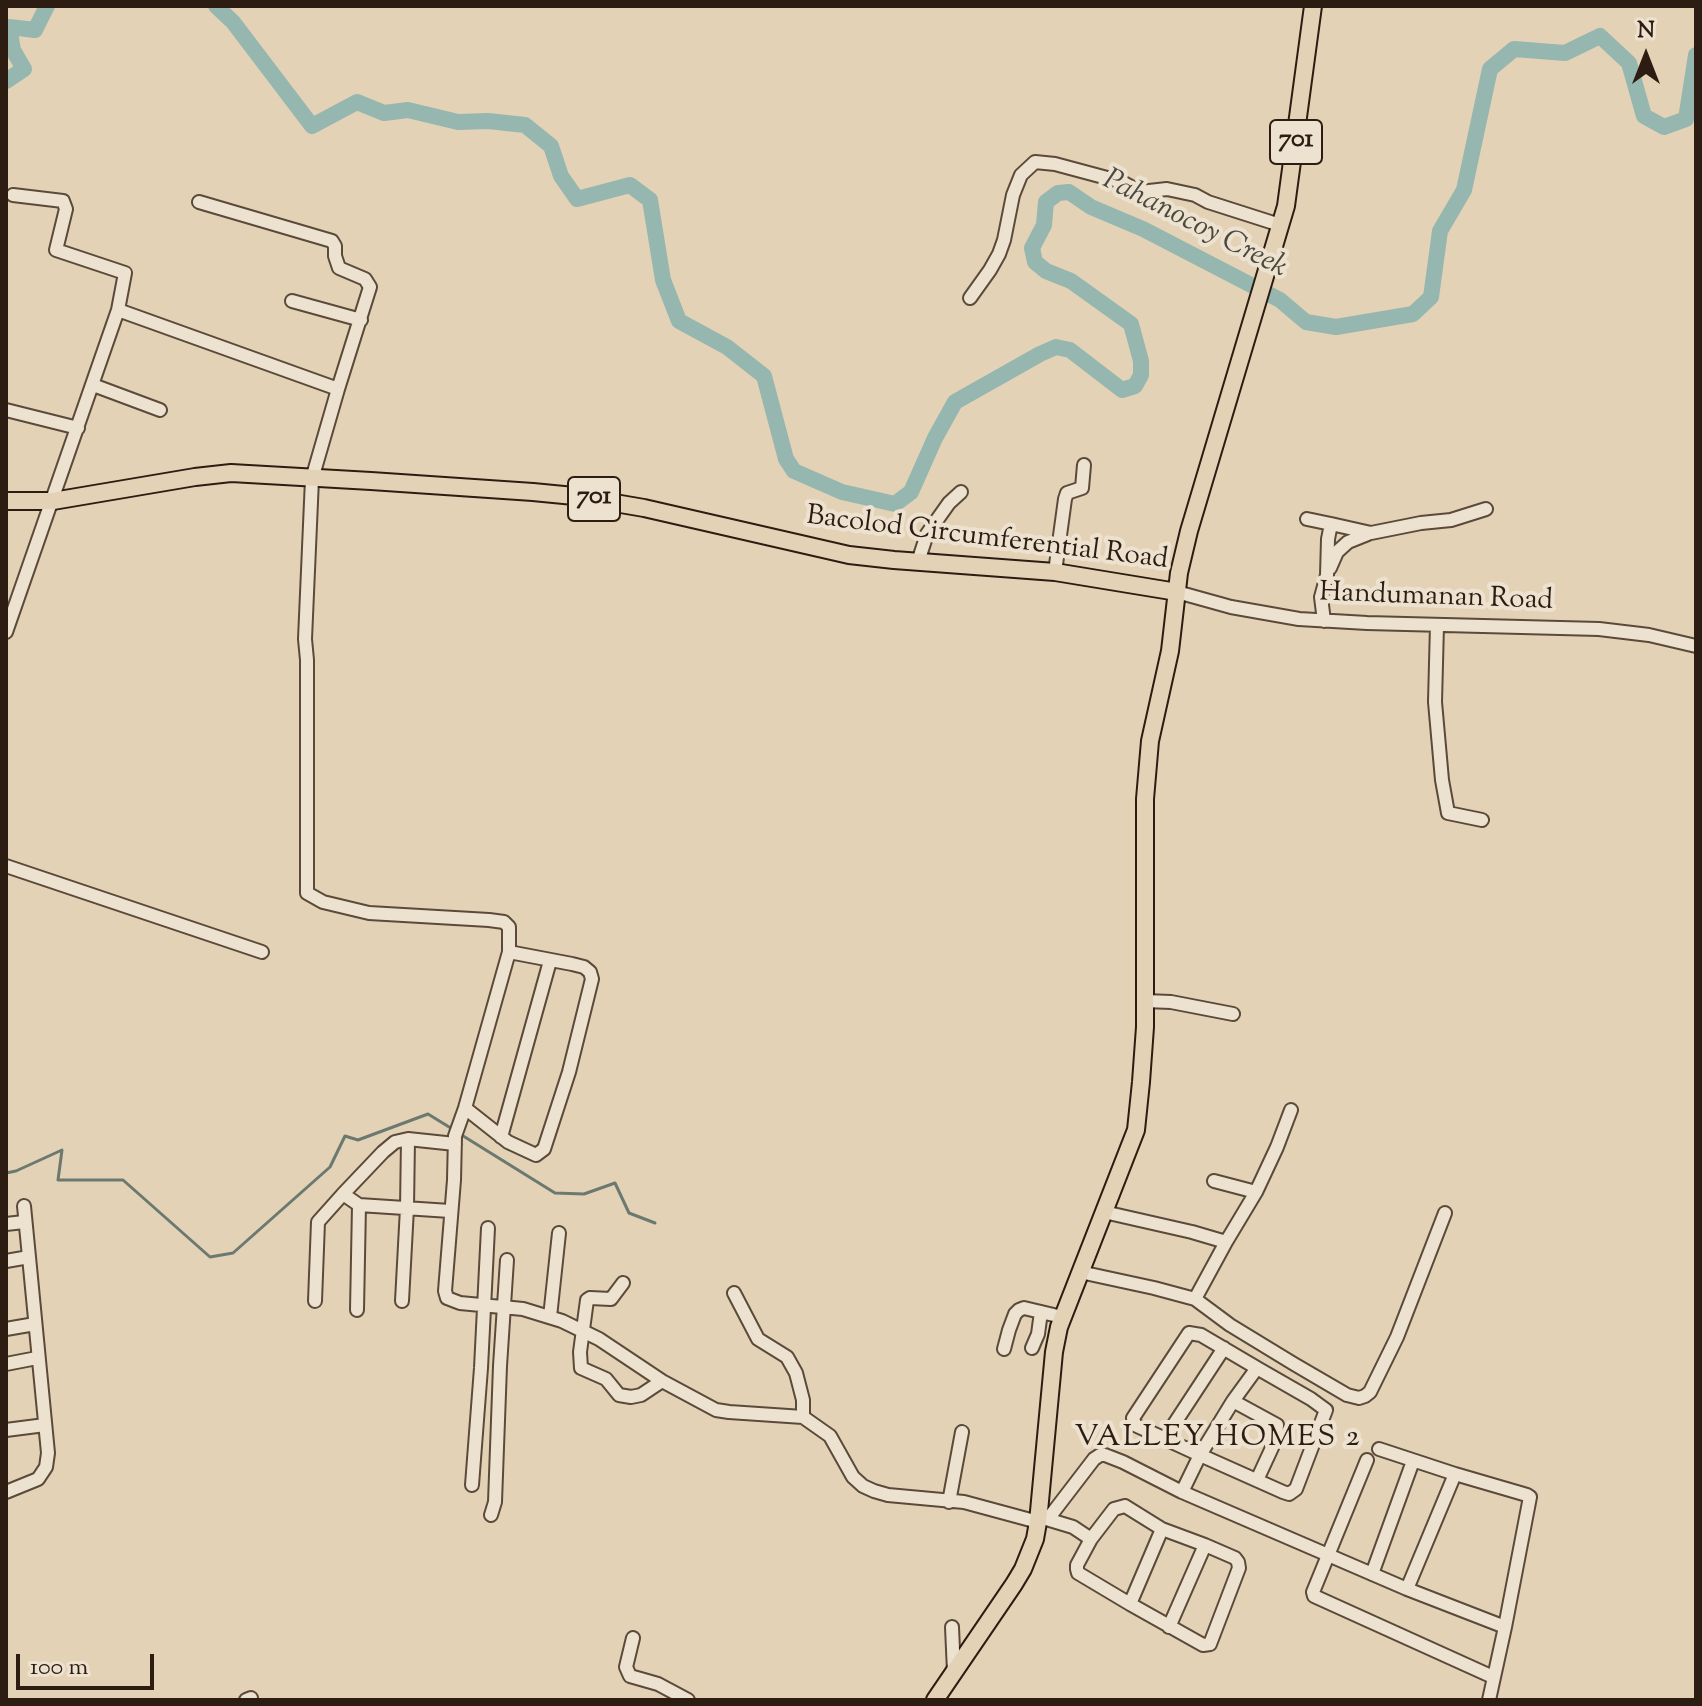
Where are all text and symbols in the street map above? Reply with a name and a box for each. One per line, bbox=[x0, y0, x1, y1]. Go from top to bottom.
north arrow bbox=[1606, 16, 1686, 96]
text: N bbox=[1637, 16, 1655, 48]
road number: 701 bbox=[1270, 120, 1322, 164]
water label: Pahanocoy Creek bbox=[1096, 164, 1292, 288]
road number: 701 bbox=[568, 477, 620, 521]
street label: Bacolod Circumferential Road bbox=[804, 501, 1170, 579]
street label: Handumanan Road bbox=[1319, 578, 1553, 620]
district label: VALLEY HOMES 2 bbox=[1074, 1422, 1362, 1458]
scale bar bbox=[20, 1638, 158, 1688]
text: 100 m bbox=[30, 1651, 88, 1685]

